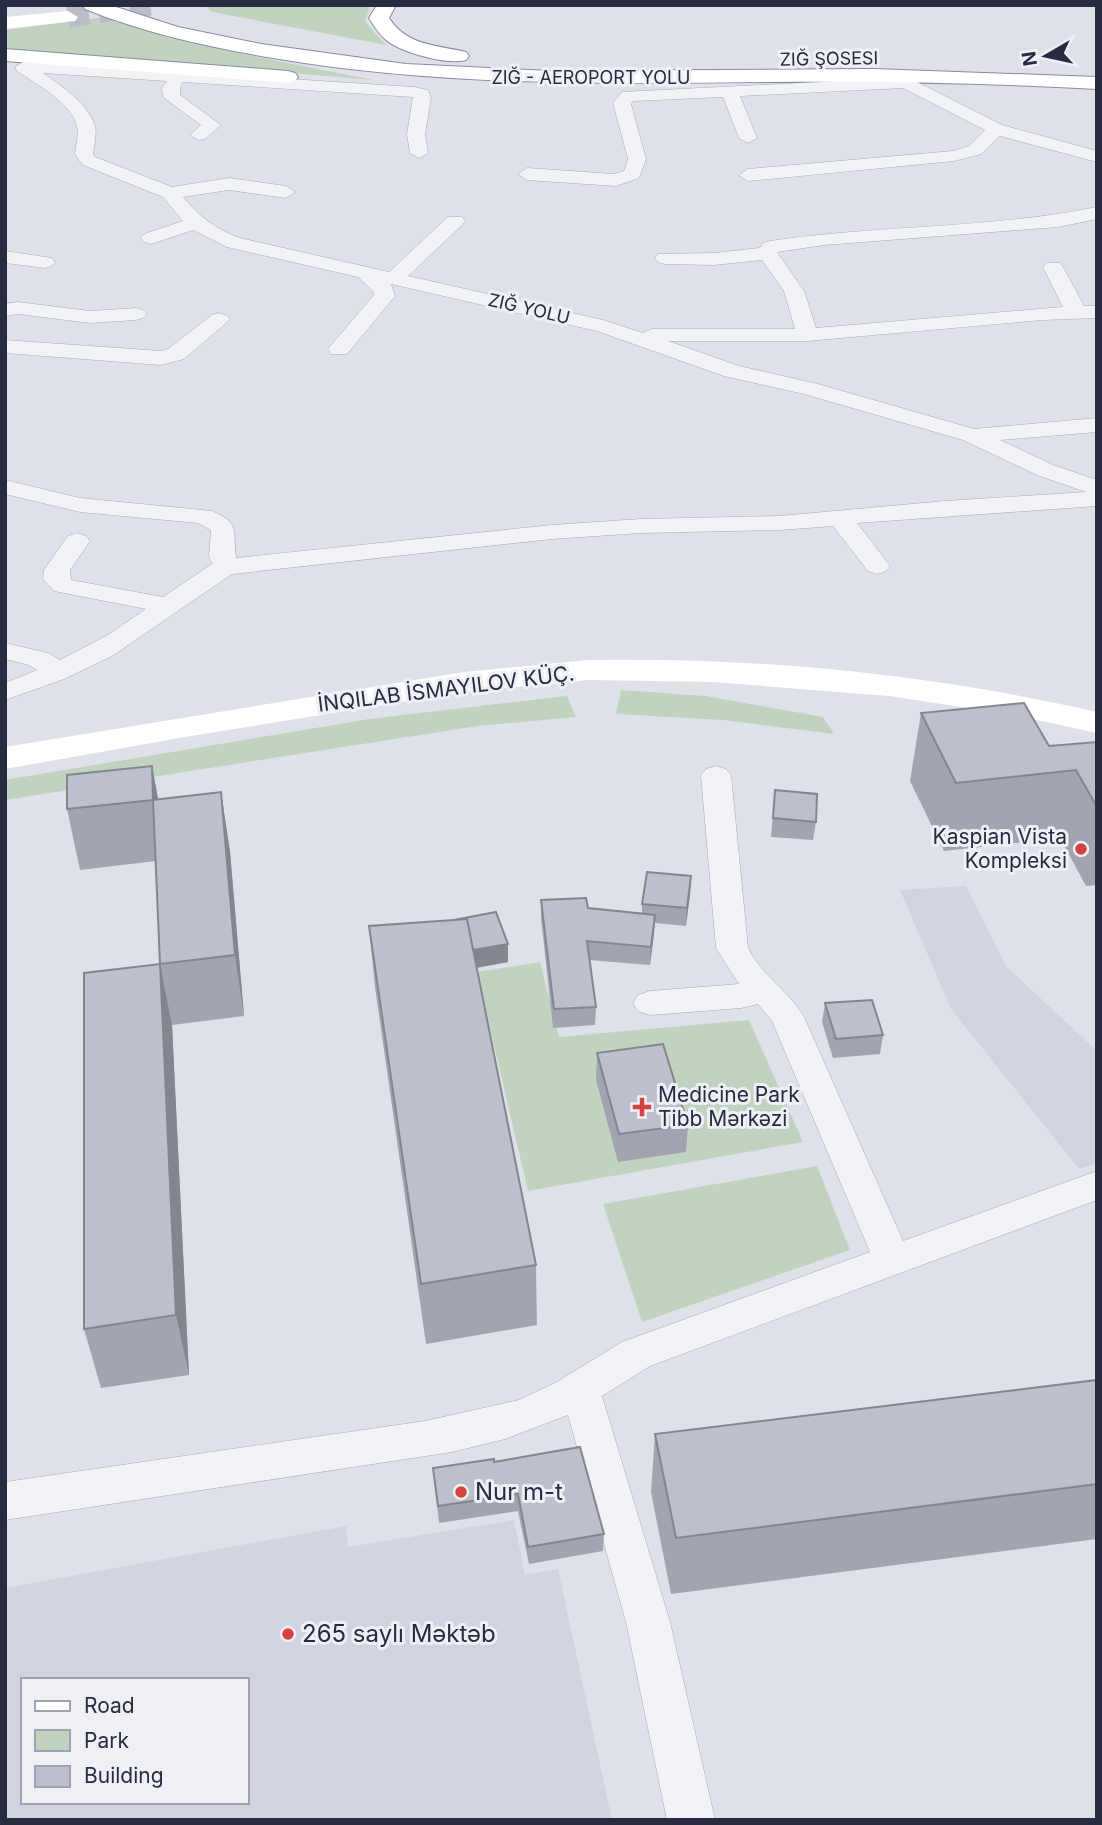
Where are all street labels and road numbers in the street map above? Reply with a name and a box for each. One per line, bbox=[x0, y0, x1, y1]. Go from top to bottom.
street label: ZIĞ ŞOSESI bbox=[779, 46, 879, 70]
street label: ZIĞ - AEROPORT YOLU bbox=[491, 66, 691, 88]
street label: ZIĞ YOLU bbox=[486, 288, 572, 328]
street label: İNQILAB İSMAYILOV KÜÇ. bbox=[316, 659, 576, 717]

